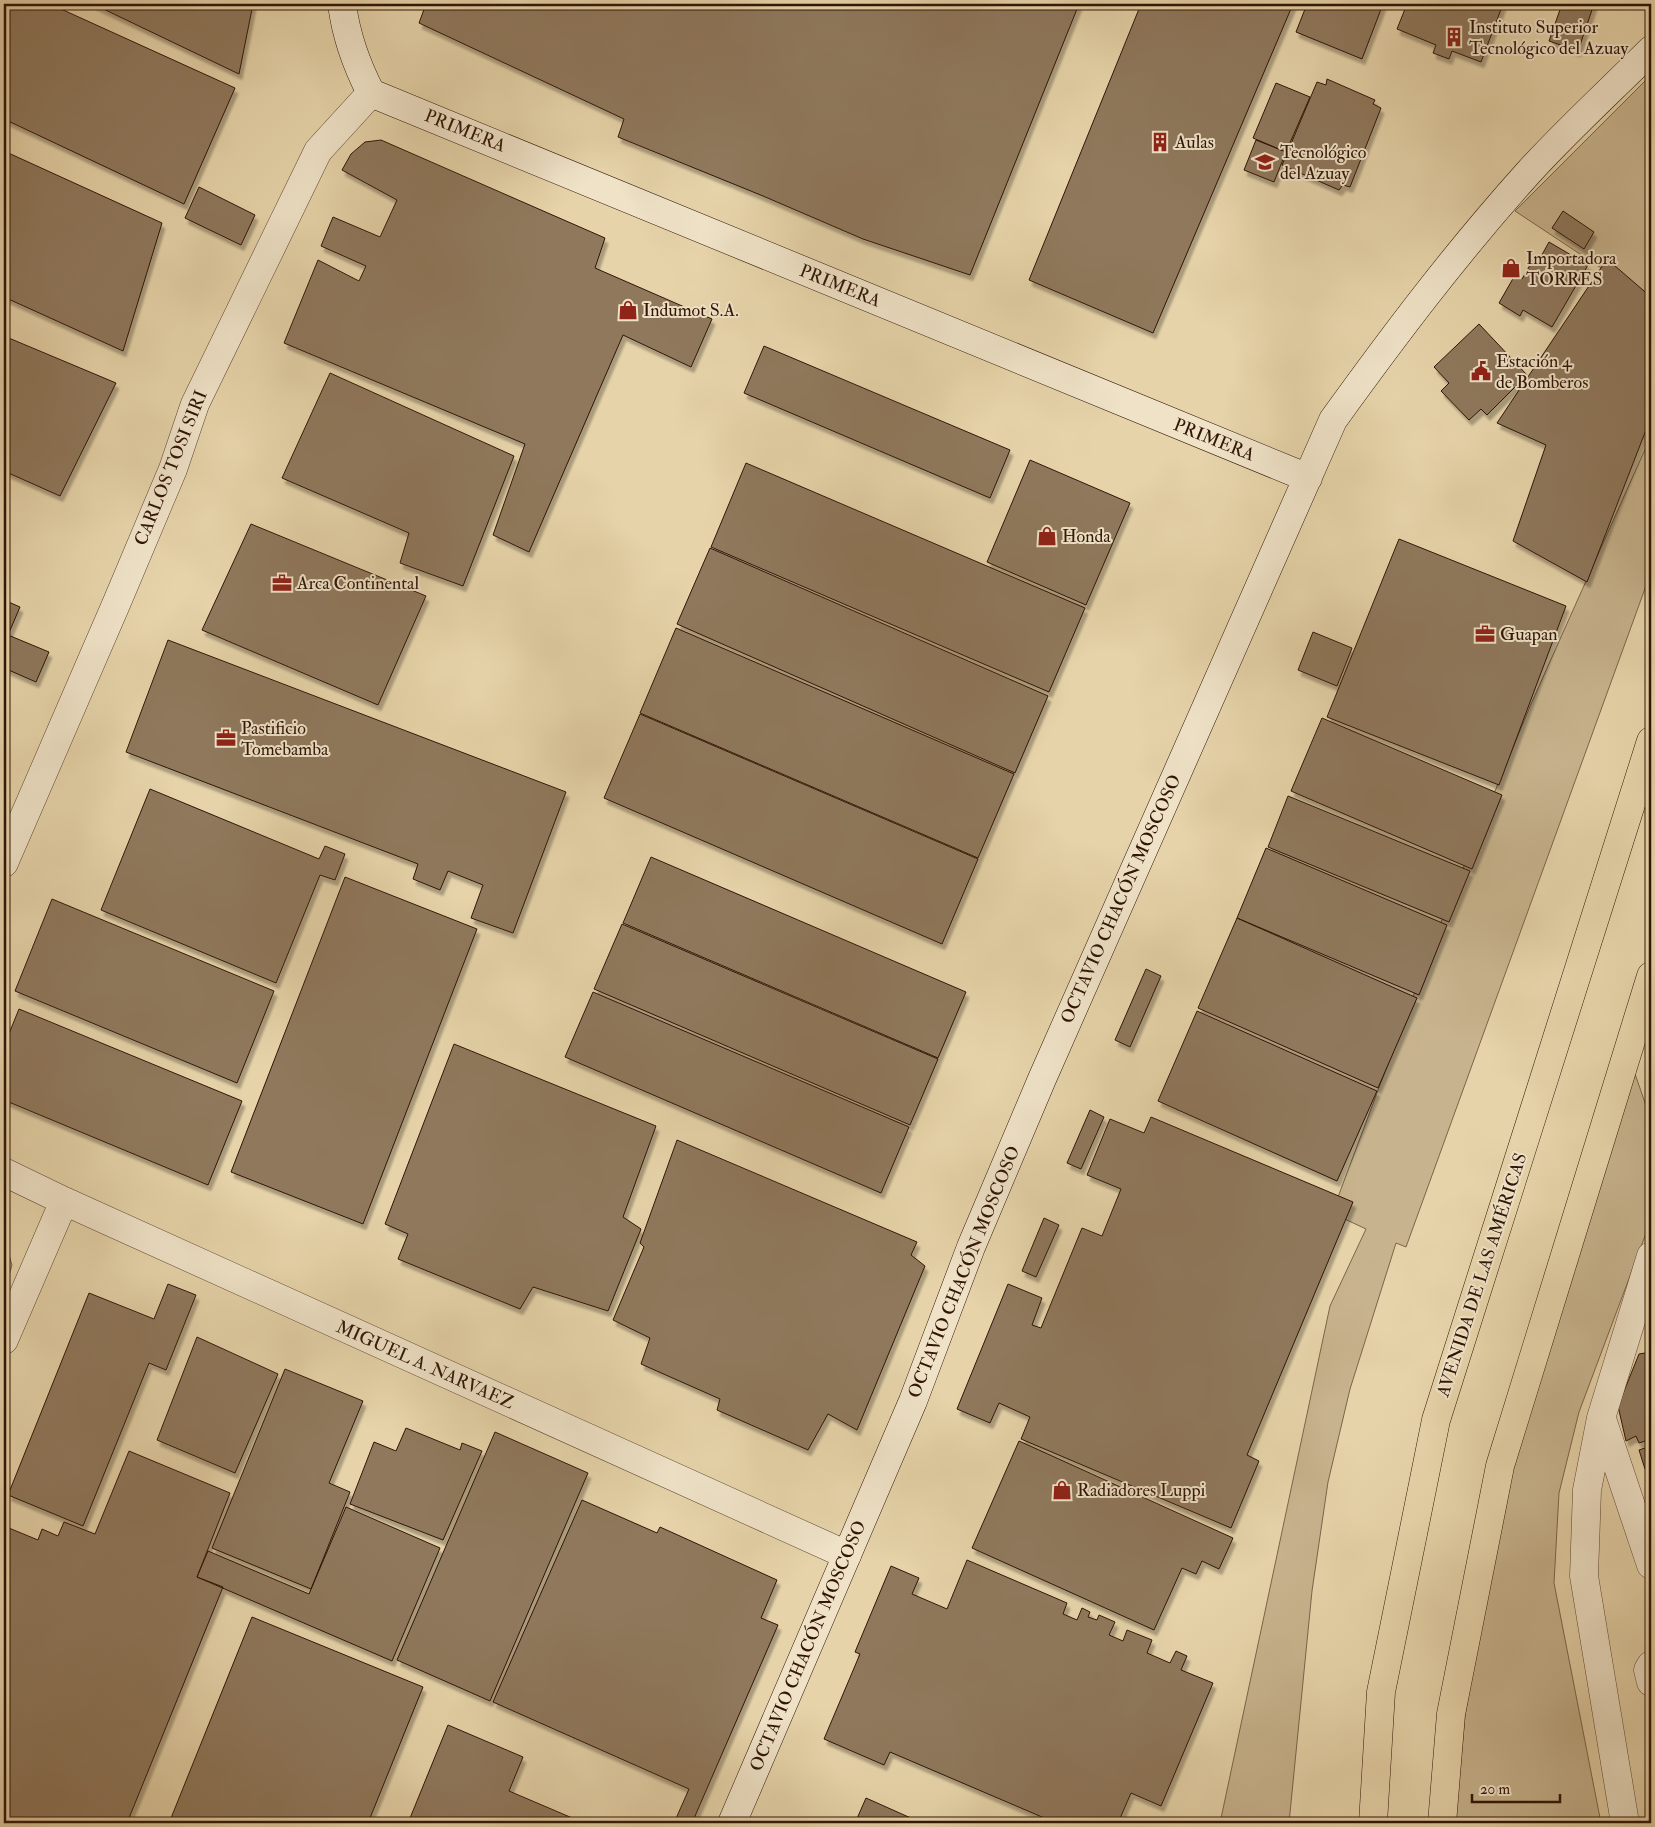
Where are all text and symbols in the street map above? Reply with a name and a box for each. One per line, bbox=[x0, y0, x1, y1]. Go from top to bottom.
place label: Instituto Superior Tecnológico del Azuay bbox=[1469, 16, 1630, 60]
building icon: Instituto Superior Tecnológico del Azuay bbox=[1443, 26, 1465, 48]
street label: PRIMERA bbox=[421, 104, 509, 158]
building icon: Aulas bbox=[1149, 131, 1171, 153]
place label: Aulas bbox=[1174, 131, 1214, 154]
place label: Tecnológico del Azuay bbox=[1280, 141, 1367, 185]
school or university icon: Tecnológico del Azuay bbox=[1254, 151, 1276, 173]
place label: Importadora TORRES bbox=[1526, 247, 1617, 291]
shop icon: Importadora TORRES bbox=[1500, 257, 1522, 279]
street label: PRIMERA bbox=[796, 259, 884, 313]
shop icon: Indumot S.A. bbox=[617, 299, 639, 321]
place label: Indumot S.A. bbox=[643, 299, 739, 322]
place label: Estación 4 de Bomberos bbox=[1496, 350, 1588, 394]
public building icon: Estación 4 de Bomberos bbox=[1470, 360, 1492, 382]
street label: CARLOS TOSI SIRI bbox=[129, 387, 213, 549]
street label: PRIMERA bbox=[1170, 413, 1258, 467]
shop icon: Honda bbox=[1036, 525, 1058, 547]
place label: Honda bbox=[1062, 525, 1111, 548]
office icon: Arca Continental bbox=[271, 572, 293, 594]
place label: Arca Continental bbox=[296, 572, 419, 595]
office icon: Guapan bbox=[1474, 623, 1496, 645]
place label: Guapan bbox=[1500, 623, 1558, 646]
place label: Pastificio Tomebamba bbox=[241, 717, 329, 761]
office icon: Pastificio Tomebamba bbox=[215, 727, 237, 749]
street label: OCTAVIO CHACÓN MOSCOSO bbox=[1056, 771, 1186, 1027]
street label: OCTAVIO CHACÓN MOSCOSO bbox=[903, 1142, 1025, 1402]
street label: AVENIDA DE LAS AMÉRICAS bbox=[1431, 1150, 1532, 1401]
street label: MIGUEL A. NARVAEZ bbox=[333, 1315, 517, 1415]
shop icon: Radiadores Luppi bbox=[1051, 1479, 1073, 1501]
place label: Radiadores Luppi bbox=[1077, 1479, 1205, 1502]
street label: OCTAVIO CHACÓN MOSCOSO bbox=[745, 1517, 871, 1775]
scale bar bbox=[1472, 1772, 1560, 1804]
text: 20 m bbox=[1480, 1780, 1510, 1799]

